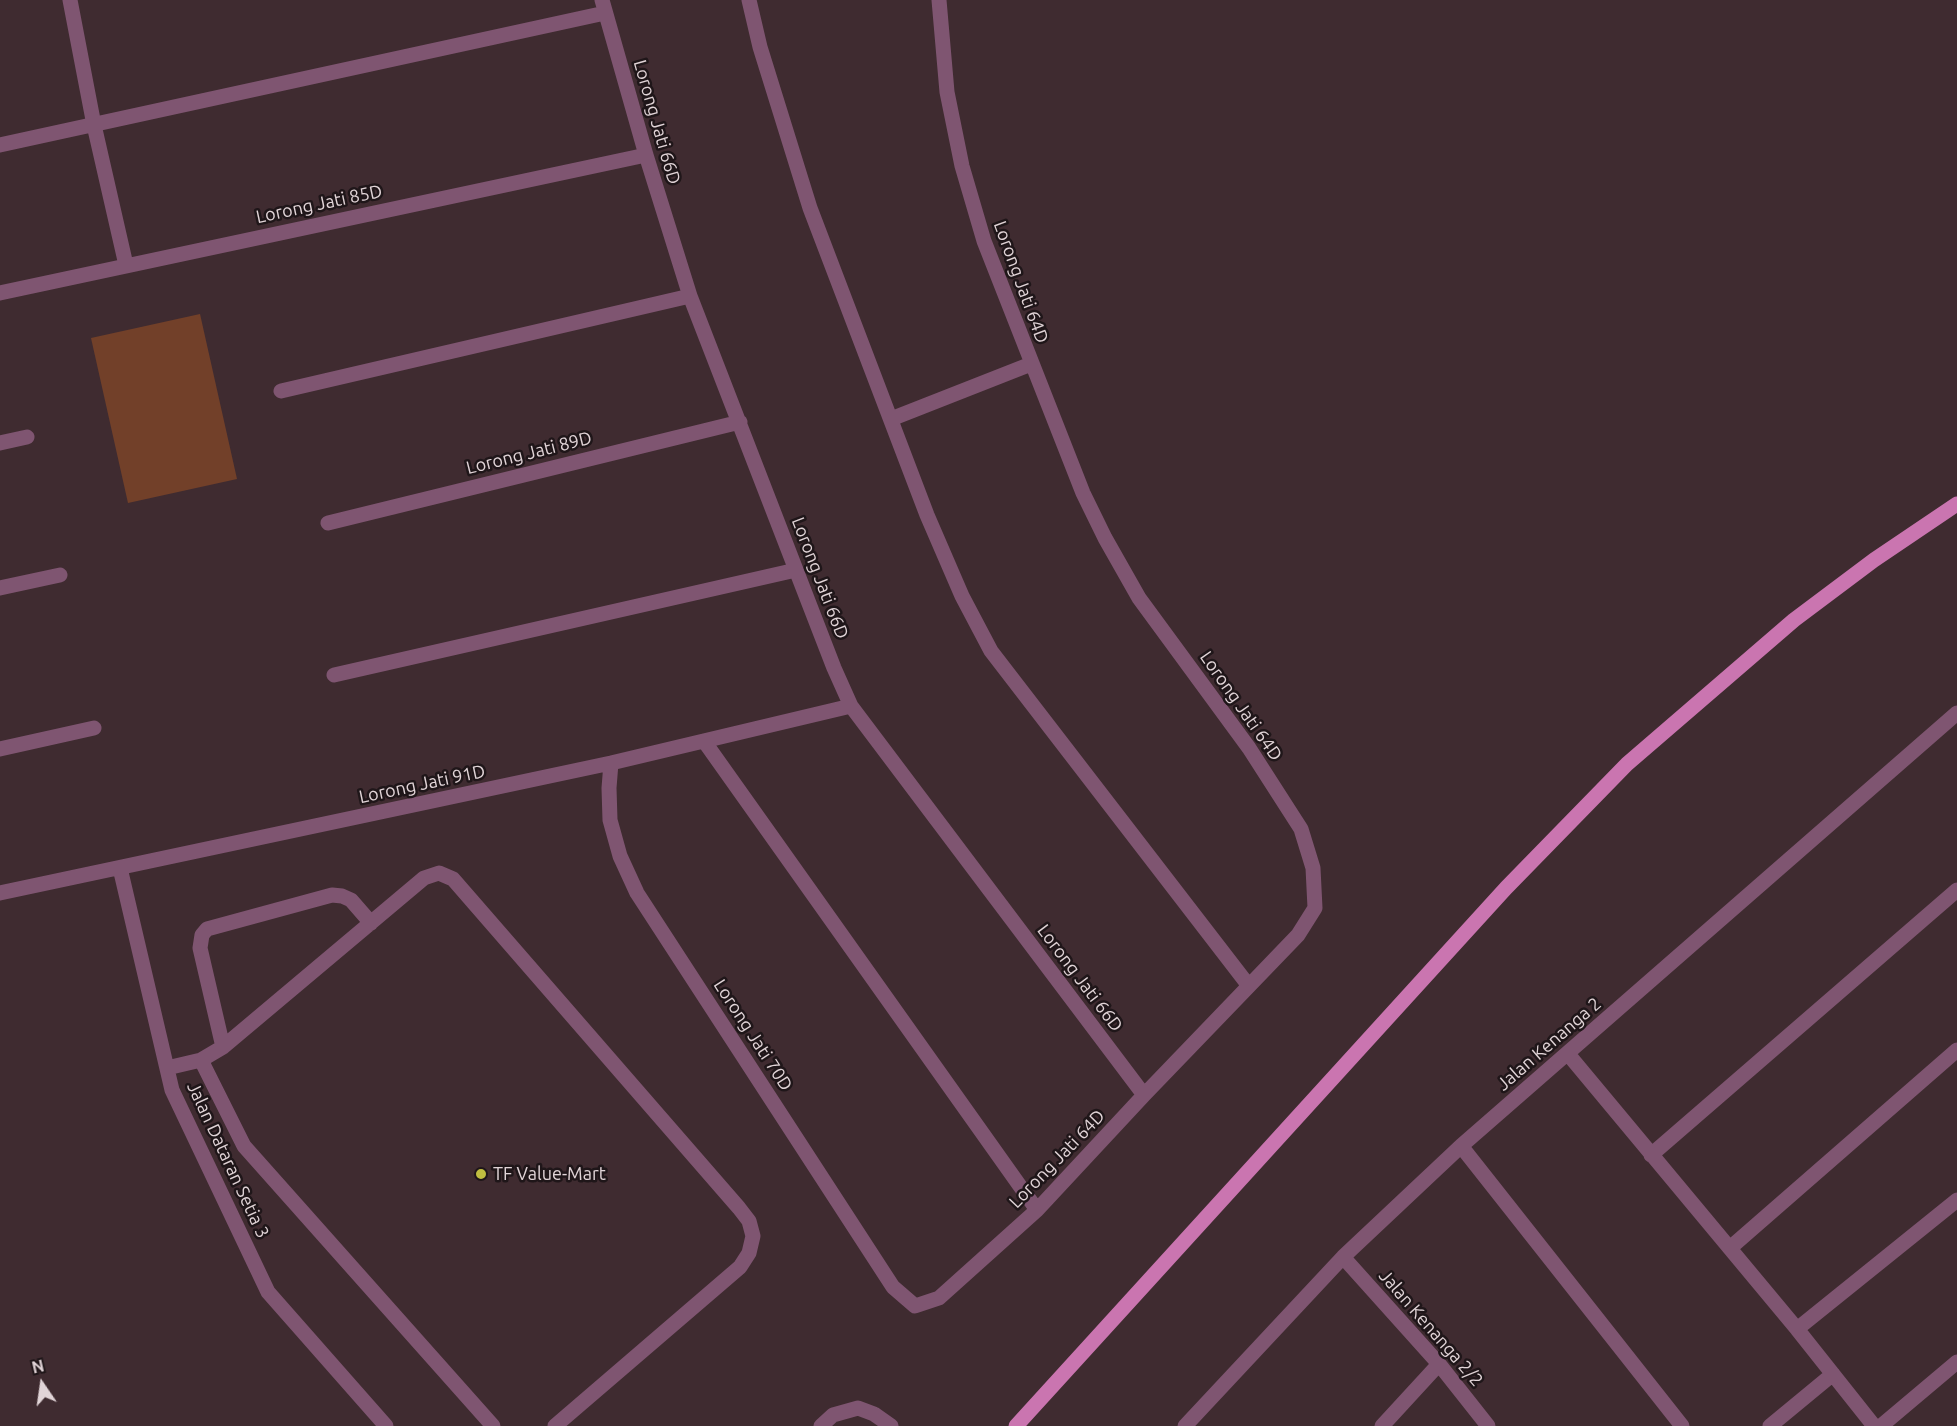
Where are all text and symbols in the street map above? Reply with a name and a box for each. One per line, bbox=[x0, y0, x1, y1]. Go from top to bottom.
street label: Lorong Jati 66D bbox=[629, 57, 685, 187]
street label: Lorong Jati 85D bbox=[254, 180, 384, 228]
street label: Lorong Jati 64D bbox=[989, 218, 1053, 346]
street label: Lorong Jati 89D bbox=[464, 427, 594, 479]
street label: Lorong Jati 66D bbox=[787, 514, 853, 642]
street label: Lorong Jati 64D bbox=[1195, 647, 1287, 765]
street label: Lorong Jati 91D bbox=[357, 760, 487, 808]
street label: Lorong Jati 66D bbox=[1033, 920, 1127, 1036]
street label: Lorong Jati 70D bbox=[709, 975, 797, 1095]
street label: Jalan Kenanga 2 bbox=[1493, 993, 1605, 1095]
street label: Jalan Dataran Setia 3 bbox=[182, 1079, 274, 1241]
street label: Lorong Jati 64D bbox=[1005, 1105, 1109, 1213]
place label: TF Value-Mart bbox=[493, 1163, 606, 1185]
marker: TF Value-Mart bbox=[474, 1167, 488, 1181]
street label: Jalan Kenanga 2/2 bbox=[1374, 1265, 1488, 1391]
north arrow bbox=[12, 1354, 72, 1414]
text: N bbox=[30, 1356, 46, 1377]

